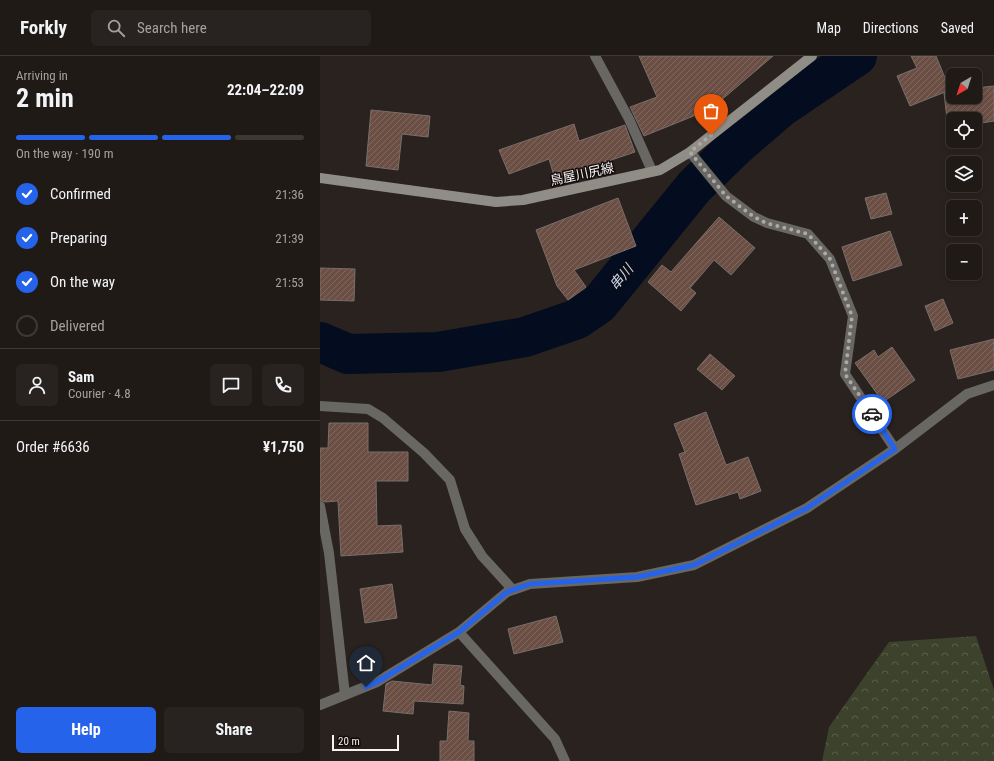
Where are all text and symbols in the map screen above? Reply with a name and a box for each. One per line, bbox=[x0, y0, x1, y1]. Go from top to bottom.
search box bbox=[91, 10, 371, 46]
text: Forkly bbox=[20, 16, 67, 39]
icon: search bbox=[105, 17, 127, 39]
text: Search here bbox=[137, 19, 207, 37]
text: Map bbox=[817, 20, 841, 36]
text: Directions bbox=[863, 20, 919, 36]
text: Saved bbox=[941, 20, 974, 36]
text: Arriving in bbox=[16, 68, 68, 83]
north arrow bbox=[946, 68, 982, 104]
map controls bbox=[946, 68, 982, 280]
text: 22:04–22:09 bbox=[227, 81, 304, 99]
text: 2 min bbox=[16, 83, 74, 113]
pin bbox=[694, 94, 728, 135]
icon: bag bbox=[700, 100, 722, 122]
button: locate bbox=[946, 112, 982, 148]
text: On the way · 190 m bbox=[16, 146, 113, 161]
button: layers bbox=[946, 156, 982, 192]
street label: 鳥屋川尻線 bbox=[549, 160, 615, 188]
icon: check bbox=[16, 183, 38, 205]
text: Confirmed bbox=[50, 185, 111, 203]
text: 21:36 bbox=[275, 187, 304, 202]
button: + bbox=[946, 200, 982, 236]
icon: check bbox=[16, 227, 38, 249]
text: Preparing bbox=[50, 229, 107, 247]
text: 21:39 bbox=[275, 231, 304, 246]
button: − bbox=[946, 244, 982, 280]
water label: 串川 bbox=[606, 260, 637, 293]
icon: check bbox=[16, 271, 38, 293]
text: On the way bbox=[50, 273, 115, 291]
text: 21:53 bbox=[275, 275, 304, 290]
text: Delivered bbox=[50, 317, 105, 335]
button: person bbox=[16, 364, 58, 406]
button: chat bbox=[210, 364, 252, 406]
button: phone bbox=[262, 364, 304, 406]
text: Sam bbox=[68, 368, 94, 386]
text: Courier · 4.8 bbox=[68, 386, 131, 401]
courier bbox=[852, 394, 892, 434]
icon: car bbox=[861, 403, 883, 425]
text: Order #6636 bbox=[16, 438, 90, 456]
text: ¥1,750 bbox=[263, 438, 304, 456]
pin bbox=[349, 646, 383, 687]
icon: home bbox=[355, 652, 377, 674]
button: Help bbox=[16, 707, 156, 753]
button: Share bbox=[164, 707, 304, 753]
scale bar bbox=[332, 733, 399, 752]
text: 20 m bbox=[338, 735, 360, 748]

